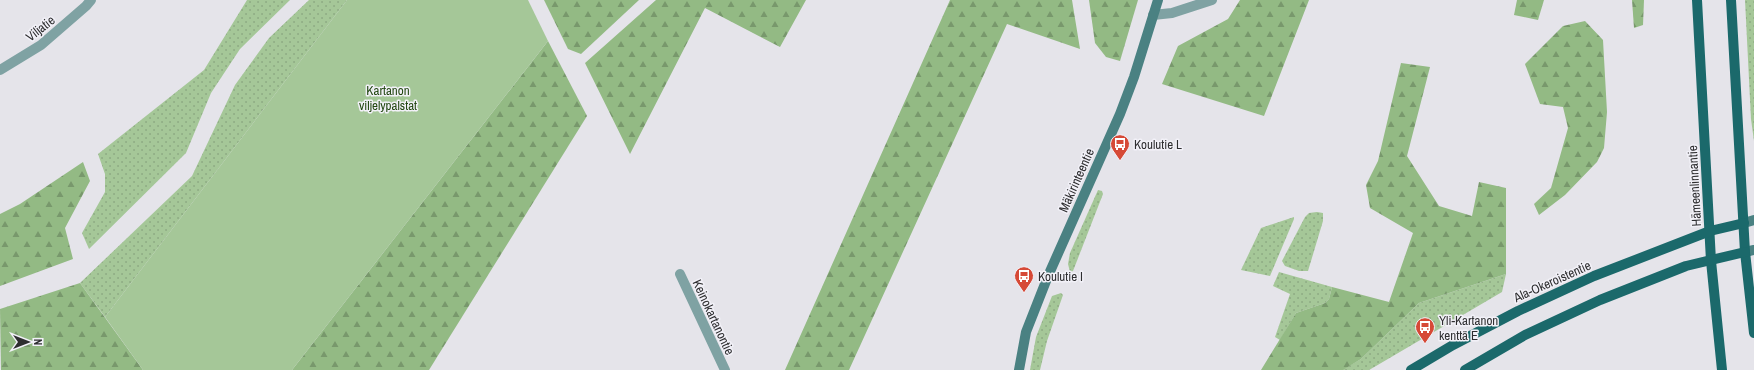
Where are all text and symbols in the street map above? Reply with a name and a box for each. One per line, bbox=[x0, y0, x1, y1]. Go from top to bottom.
street label: Viljatie bbox=[22, 12, 58, 45]
park label: Kartanon viljelypalstat bbox=[359, 82, 417, 114]
bus stop icon: Koulutie L bbox=[1109, 133, 1131, 161]
place label: Koulutie L bbox=[1134, 136, 1182, 153]
street label: Hämeenlinnantie bbox=[1684, 145, 1705, 227]
street label: Mäkirinteentie bbox=[1055, 146, 1098, 215]
street label: Ala-Okeroistentie bbox=[1510, 257, 1594, 306]
bus stop icon: Koulutie I bbox=[1013, 265, 1035, 293]
place label: Koulutie I bbox=[1038, 268, 1083, 285]
street label: Keinokartanontie bbox=[689, 277, 738, 358]
place label: Yli-Kartanon kenttä E bbox=[1439, 312, 1498, 344]
bus stop icon: Yli-Kartanon kenttä E bbox=[1414, 316, 1436, 344]
north arrow bbox=[8, 322, 48, 362]
text: N bbox=[31, 339, 45, 345]

